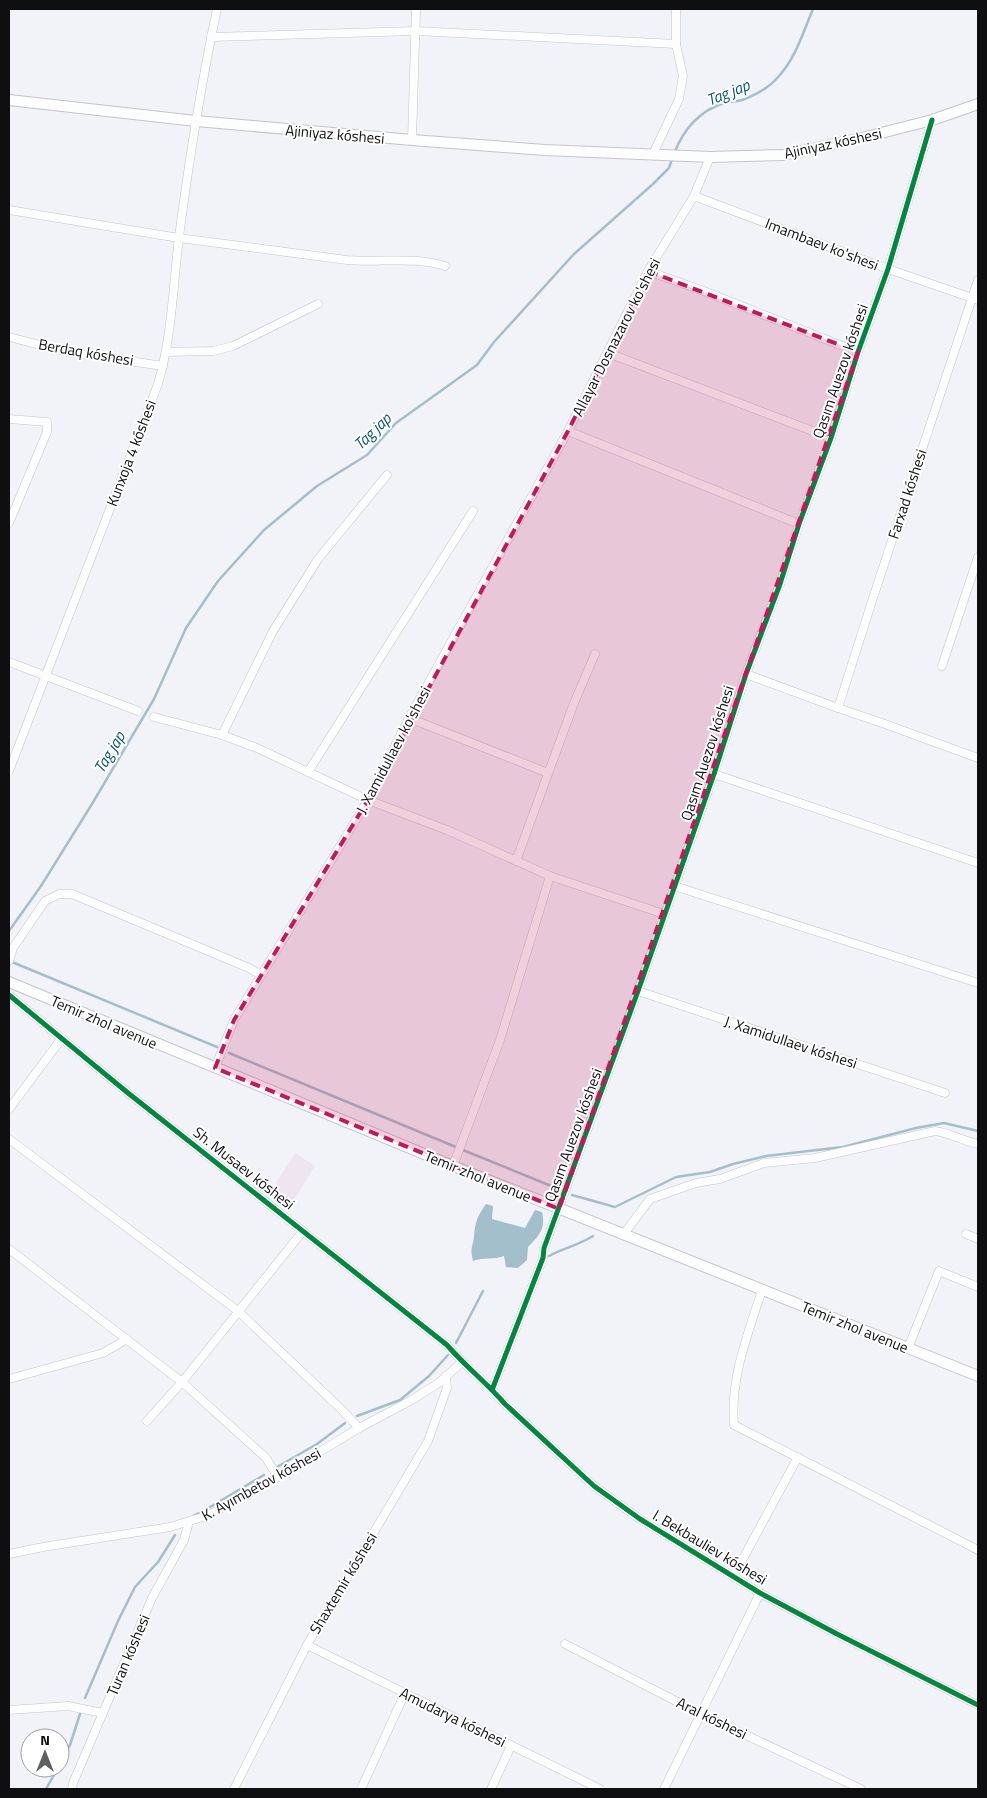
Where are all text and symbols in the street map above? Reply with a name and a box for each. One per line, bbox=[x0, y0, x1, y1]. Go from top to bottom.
water label: Tag jap bbox=[703, 72, 754, 111]
street label: Ajiniyaz kóshesi bbox=[284, 118, 386, 150]
street label: Ajiniyaz kóshesi bbox=[782, 121, 884, 165]
street label: Imambaev ko'shesi bbox=[762, 212, 882, 276]
street label: Allayar Dosnazarov ko'shesi bbox=[566, 254, 666, 420]
street label: Qasım Auezov kóshesi bbox=[806, 301, 874, 441]
street label: Berdaq kóshesi bbox=[37, 332, 135, 372]
street label: Kunxoja 4 kóshesi bbox=[100, 396, 162, 510]
water label: Tag jap bbox=[348, 406, 397, 455]
street label: Farxad kóshesi bbox=[882, 446, 932, 542]
street label: J. Xamidullaev ko'shesi bbox=[350, 682, 436, 818]
street label: Qasım Auezov kóshesi bbox=[674, 682, 740, 824]
water label: Tag jap bbox=[87, 726, 131, 777]
street label: Temir zhol avenue bbox=[47, 989, 161, 1055]
street label: J. Xamidullaev kóshesi bbox=[721, 1010, 861, 1074]
street label: Qasım Auezov kóshesi bbox=[538, 1065, 608, 1205]
street label: Sh. Musaev kóshesi bbox=[188, 1121, 300, 1215]
street label: Temir zhol avenue bbox=[421, 1144, 535, 1208]
street label: Temir zhol avenue bbox=[798, 1295, 912, 1359]
street label: K. Ayımbetov kóshesi bbox=[197, 1442, 325, 1526]
street label: I. Bekbauliev kóshesi bbox=[648, 1504, 772, 1590]
street label: Shaxtemir kóshesi bbox=[303, 1528, 383, 1638]
street label: Turan kóshesi bbox=[101, 1611, 155, 1699]
street label: Amudarya kóshesi bbox=[396, 1681, 510, 1753]
street label: Aral kóshesi bbox=[673, 1691, 751, 1745]
north arrow bbox=[20, 1728, 70, 1778]
text: N bbox=[40, 1729, 50, 1750]

